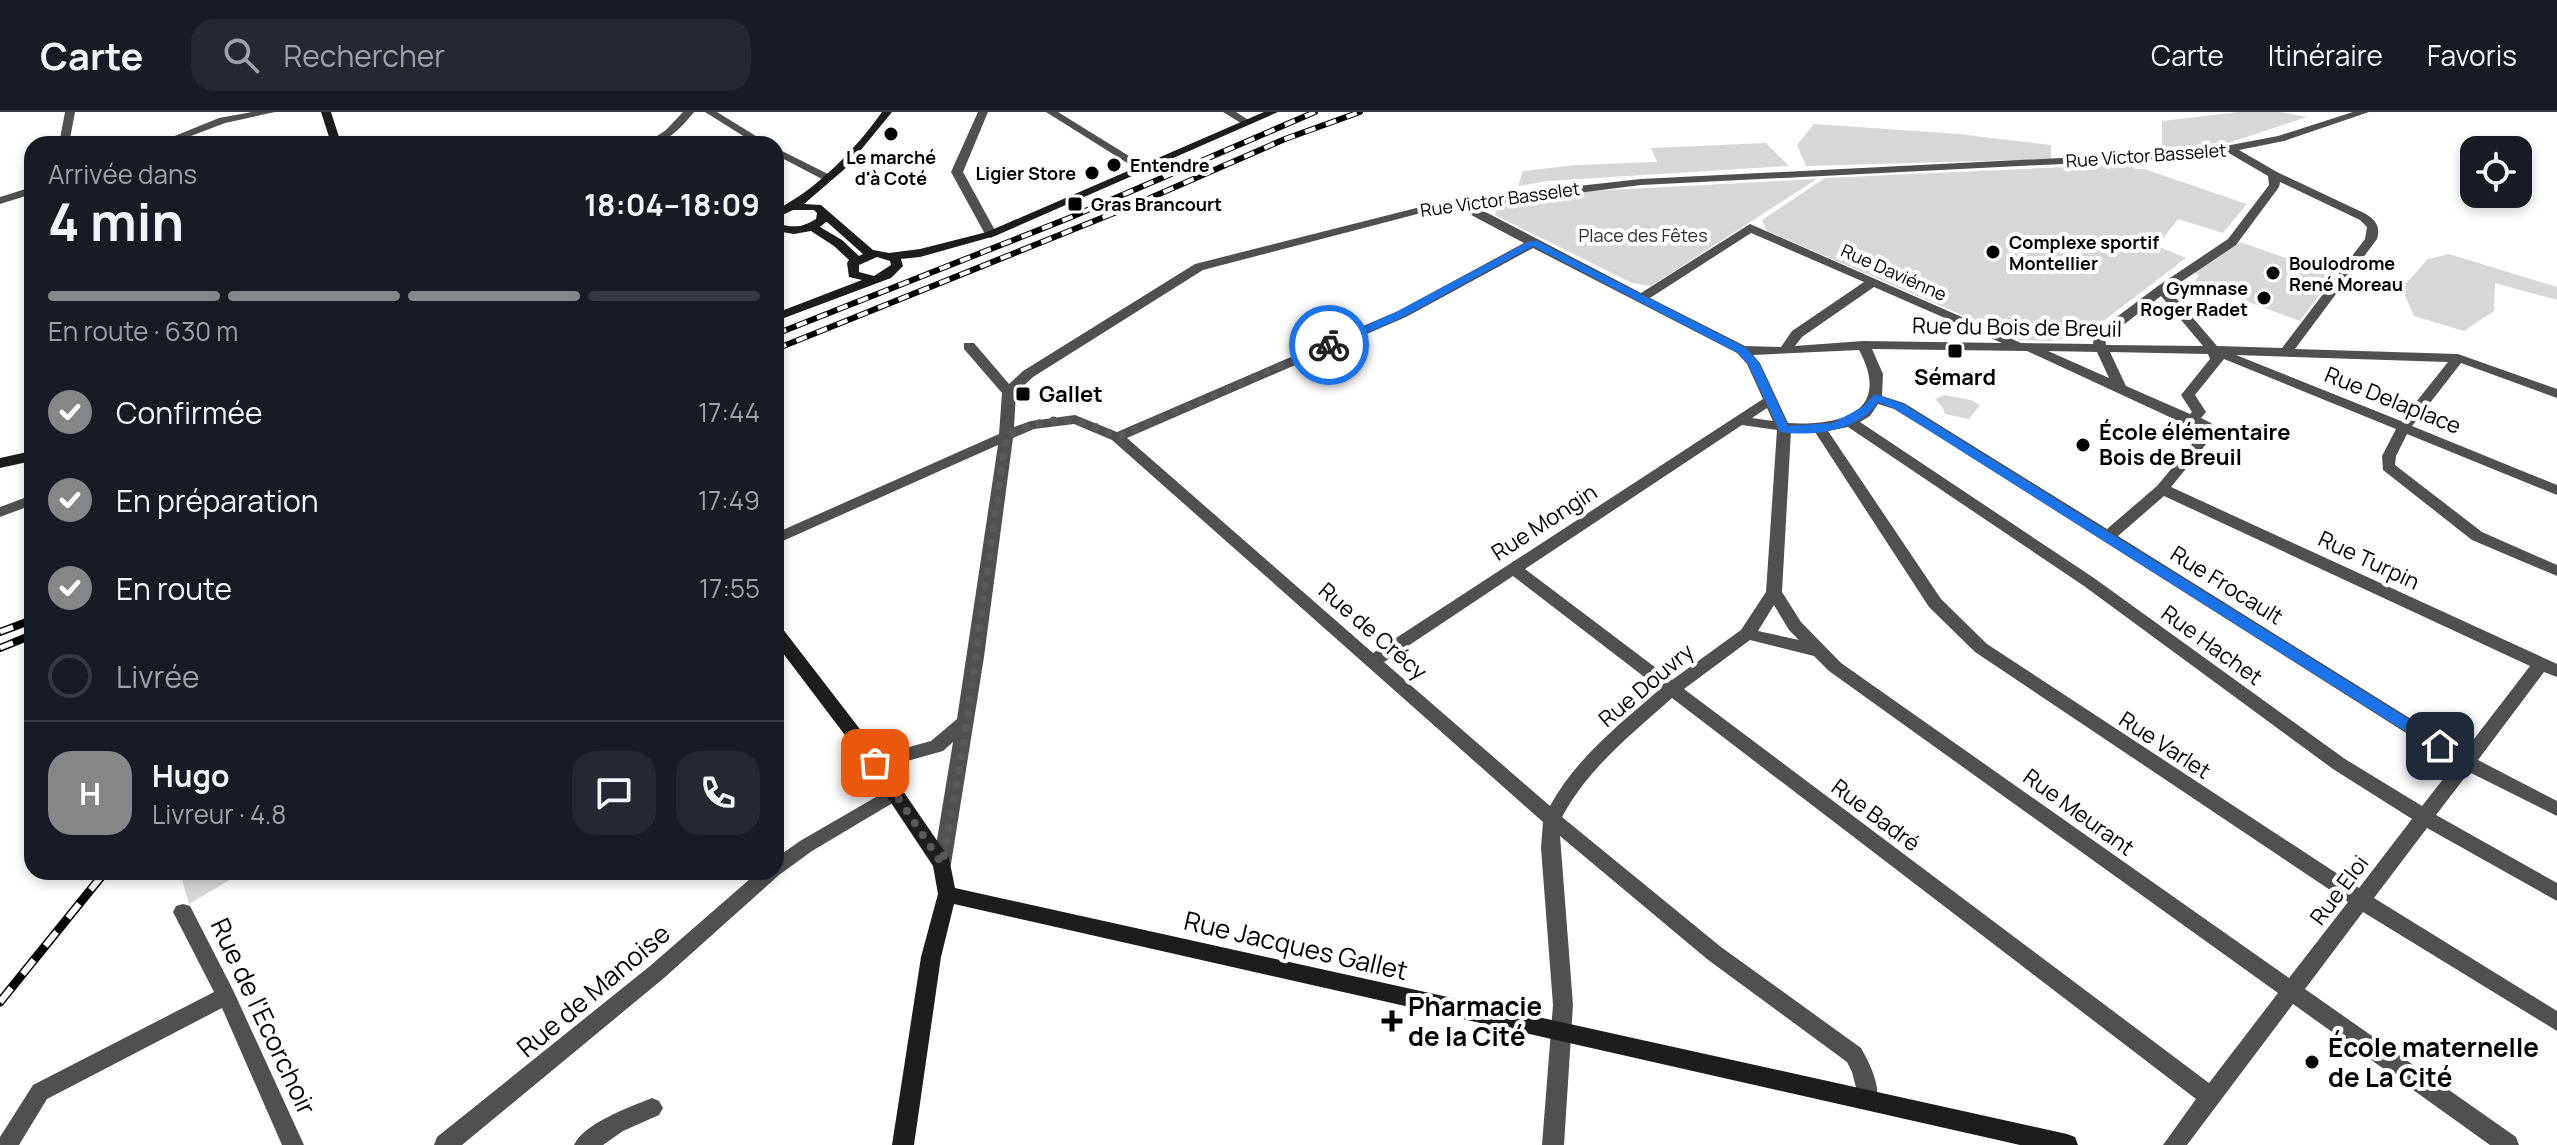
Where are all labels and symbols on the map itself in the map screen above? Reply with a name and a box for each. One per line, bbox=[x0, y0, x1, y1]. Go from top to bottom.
marker: Le marché d'à Coté bbox=[882, 125, 900, 143]
street label: Rue Victor Basselet bbox=[2065, 137, 2227, 173]
place label: Le marché d'à Coté bbox=[846, 145, 936, 190]
place label: Entendre bbox=[1130, 153, 1210, 177]
marker: Entendre bbox=[1105, 156, 1123, 174]
place label: Ligier Store bbox=[975, 161, 1076, 185]
marker: Ligier Store bbox=[1083, 164, 1101, 182]
street label: Rue Victor Basselet bbox=[1419, 176, 1581, 222]
place label: Gras Brancourt bbox=[1091, 192, 1222, 216]
marker: Gras Brancourt bbox=[1066, 195, 1084, 213]
park label: Place des Fêtes bbox=[1578, 223, 1708, 247]
place label: Complexe sportif Montellier bbox=[2009, 230, 2159, 275]
street label: Rue Daviénne bbox=[1837, 238, 1951, 306]
marker: Complexe sportif Montellier bbox=[1984, 243, 2002, 261]
place label: Boulodrome René Moreau bbox=[2289, 251, 2403, 296]
marker: Boulodrome René Moreau bbox=[2264, 264, 2282, 282]
place label: Gymnase Roger Radet bbox=[2140, 276, 2248, 321]
marker: Gymnase Roger Radet bbox=[2255, 289, 2273, 307]
courier bbox=[1289, 305, 1369, 385]
street label: Rue du Bois de Breuil bbox=[1912, 310, 2122, 344]
marker: Sémard bbox=[1946, 342, 1964, 360]
street label: Rue Delaplace bbox=[2320, 359, 2466, 441]
place label: Sémard bbox=[1914, 362, 1996, 392]
place label: Gallet bbox=[1039, 379, 1103, 409]
marker: Gallet bbox=[1014, 385, 1032, 403]
place label: École élémentaire Bois de Breuil bbox=[2099, 417, 2290, 472]
marker: École élémentaire Bois de Breuil bbox=[2074, 436, 2092, 454]
street label: Rue Mongin bbox=[1486, 477, 1602, 567]
street label: Rue Turpin bbox=[2314, 523, 2424, 597]
street label: Rue Frocault bbox=[2165, 539, 2289, 632]
street label: Rue de Crécy bbox=[1312, 576, 1434, 687]
street label: Rue Hachet bbox=[2155, 598, 2269, 692]
street label: Rue Douvry bbox=[1592, 636, 1700, 734]
street label: Rue Varlet bbox=[2113, 704, 2217, 786]
pin bbox=[2406, 712, 2474, 780]
pin bbox=[841, 729, 909, 797]
street label: Rue Meurant bbox=[2018, 762, 2141, 863]
street label: Rue Badré bbox=[1826, 772, 1927, 858]
street label: Rue Eloi bbox=[2303, 849, 2375, 931]
street label: Rue Jacques Gallet bbox=[1181, 902, 1411, 988]
street label: Rue de l'Ecorchoir bbox=[203, 912, 325, 1120]
street label: Rue de Manoise bbox=[509, 915, 677, 1065]
place label: Pharmacie de la Cité bbox=[1408, 988, 1542, 1054]
marker: Pharmacie de la Cité bbox=[1383, 1012, 1401, 1030]
place label: École maternelle de La Cité bbox=[2328, 1029, 2539, 1095]
marker: École maternelle de La Cité bbox=[2303, 1053, 2321, 1071]

